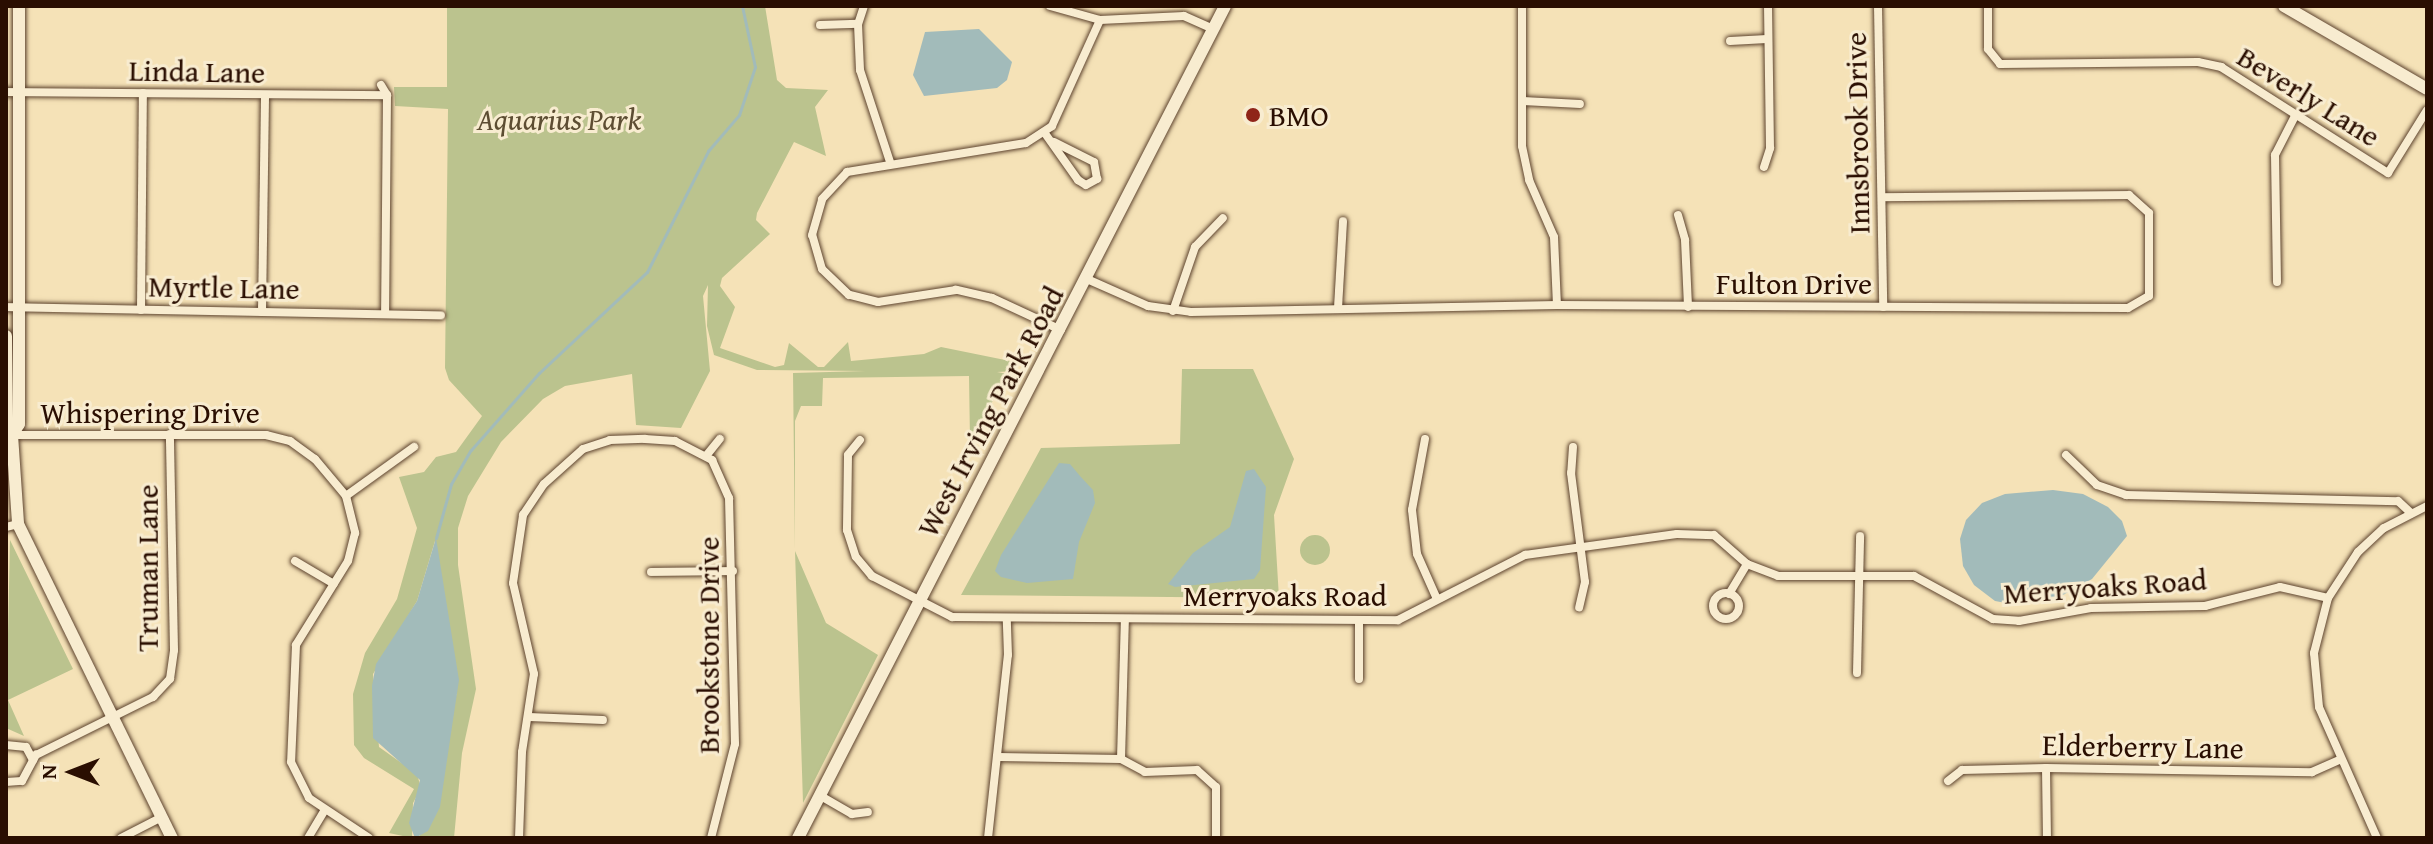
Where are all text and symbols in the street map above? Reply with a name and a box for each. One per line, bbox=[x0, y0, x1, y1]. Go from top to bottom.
street label: Innsbrook Drive bbox=[1837, 32, 1877, 234]
street label: Beverly Lane bbox=[2231, 38, 2387, 154]
street label: Linda Lane bbox=[128, 52, 266, 90]
place label: BMO bbox=[1269, 97, 1329, 133]
park label: Aquarius Park bbox=[477, 101, 641, 137]
marker: BMO bbox=[1244, 106, 1262, 124]
street label: Fulton Drive bbox=[1716, 265, 1872, 301]
street label: Myrtle Lane bbox=[148, 268, 300, 306]
street label: West Irving Park Road bbox=[909, 280, 1071, 542]
street label: Whispering Drive bbox=[40, 394, 260, 430]
street label: Truman Lane bbox=[129, 484, 165, 652]
street label: Brookstone Drive bbox=[690, 536, 726, 754]
street label: Merryoaks Road bbox=[2002, 561, 2208, 611]
street label: Merryoaks Road bbox=[1183, 577, 1387, 613]
street label: Elderberry Lane bbox=[2042, 726, 2244, 766]
north arrow bbox=[32, 732, 112, 812]
text: N bbox=[32, 765, 64, 779]

